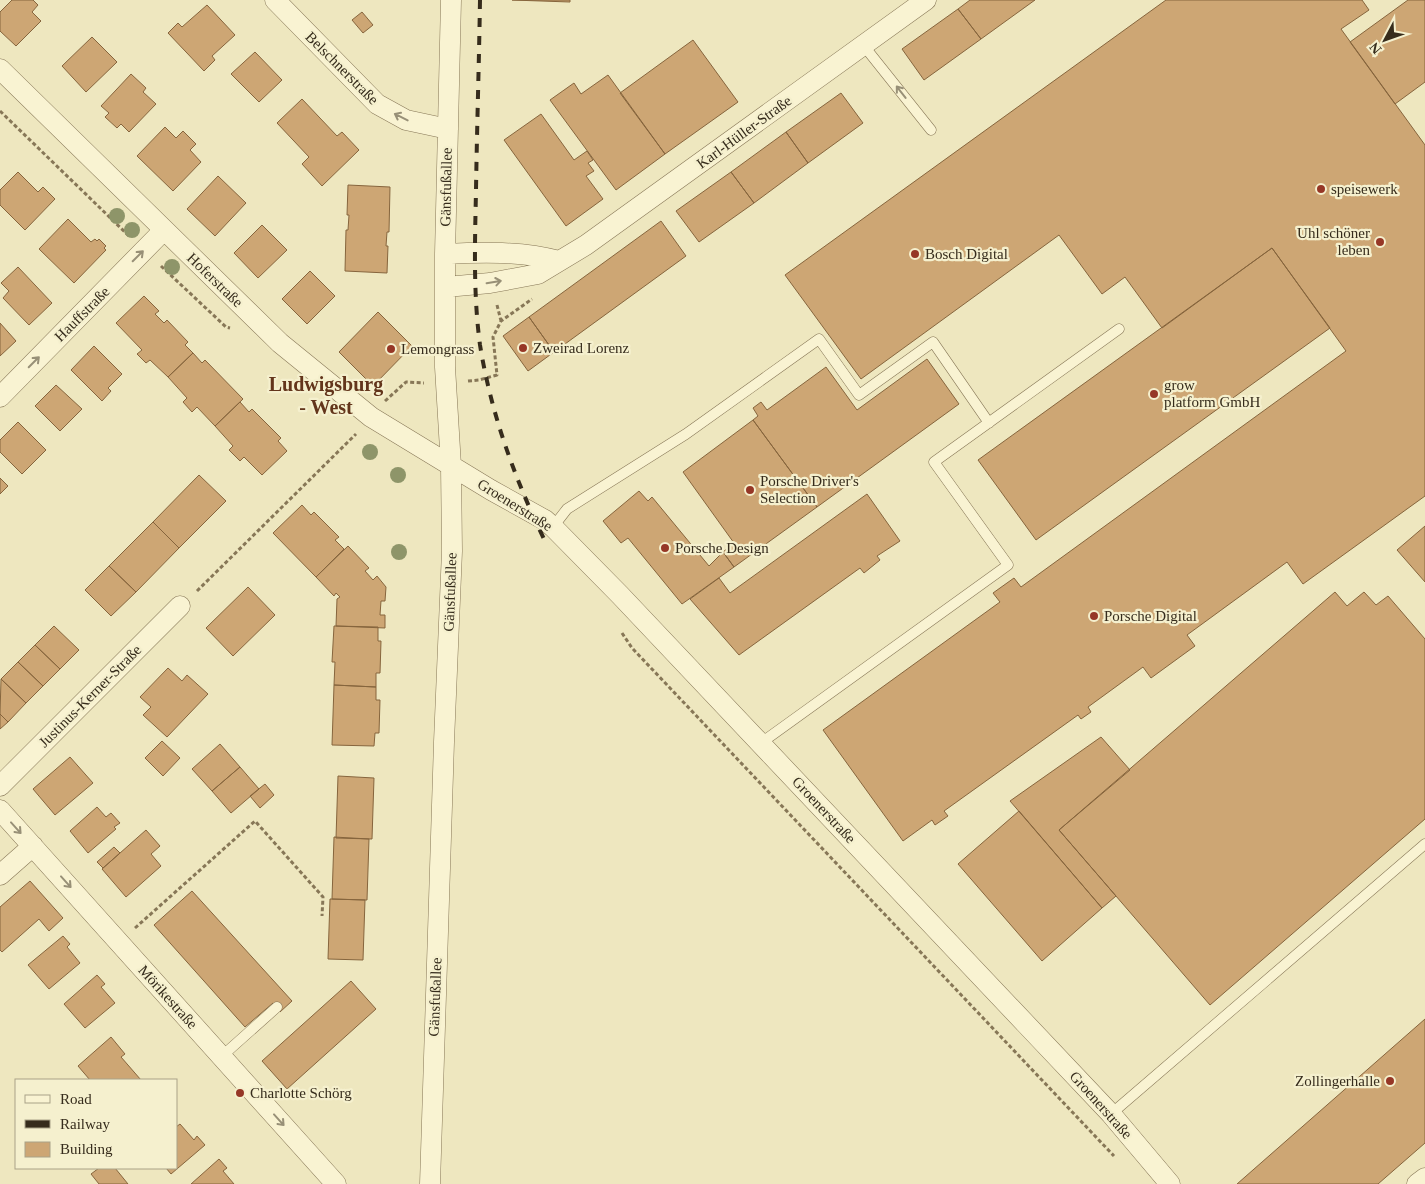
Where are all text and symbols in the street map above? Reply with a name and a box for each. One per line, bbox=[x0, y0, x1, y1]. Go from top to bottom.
north arrow bbox=[1360, 15, 1410, 65]
street label: Belschnerstraße bbox=[302, 28, 382, 108]
text: N bbox=[1367, 39, 1385, 57]
one-way arrow bbox=[895, 86, 906, 99]
street label: Karl-Hüller-Straße bbox=[694, 92, 795, 172]
one-way arrow bbox=[393, 112, 408, 122]
street label: Gänsfußallee bbox=[437, 147, 455, 227]
place label: speisewerk bbox=[1331, 181, 1398, 197]
marker: speisewerk bbox=[1315, 183, 1327, 195]
place label: Uhl schöner leben bbox=[1297, 225, 1370, 258]
marker: Uhl schöner leben bbox=[1374, 236, 1386, 248]
place label: Bosch Digital bbox=[925, 246, 1008, 262]
marker: Bosch Digital bbox=[909, 248, 921, 260]
one-way arrow bbox=[132, 250, 144, 262]
street label: Hoferstraße bbox=[184, 250, 246, 311]
one-way arrow bbox=[486, 277, 502, 287]
street label: Hauffstraße bbox=[51, 283, 113, 345]
place label: Zweirad Lorenz bbox=[533, 340, 630, 356]
place label: Lemongrass bbox=[401, 341, 474, 357]
marker: Zweirad Lorenz bbox=[517, 342, 529, 354]
marker: Lemongrass bbox=[385, 343, 397, 355]
one-way arrow bbox=[28, 356, 40, 368]
district label: Ludwigsburg - West bbox=[269, 373, 383, 418]
place label: grow platform GmbH bbox=[1164, 377, 1260, 410]
marker: grow platform GmbH bbox=[1148, 388, 1160, 400]
place label: Porsche Driver's Selection bbox=[760, 473, 859, 506]
street label: Groenerstraße bbox=[475, 476, 556, 534]
marker: Porsche Driver's Selection bbox=[744, 484, 756, 496]
place label: Porsche Design bbox=[675, 540, 769, 556]
marker: Porsche Design bbox=[659, 542, 671, 554]
street label: Gänsfußallee bbox=[441, 552, 459, 632]
place label: Porsche Digital bbox=[1104, 608, 1197, 624]
marker: Porsche Digital bbox=[1088, 610, 1100, 622]
street label: Justinus-Kerner-Straße bbox=[36, 641, 145, 750]
street label: Groenerstraße bbox=[789, 773, 859, 847]
one-way arrow bbox=[11, 821, 22, 834]
one-way arrow bbox=[60, 875, 71, 888]
street label: Gänsfußallee bbox=[426, 957, 444, 1037]
street label: Mörikestraße bbox=[135, 962, 201, 1032]
street label: Groenerstraße bbox=[1067, 1068, 1136, 1142]
place label: Zollingerhalle bbox=[1295, 1073, 1380, 1089]
marker: Zollingerhalle bbox=[1384, 1075, 1396, 1087]
legend bbox=[15, 1079, 178, 1169]
place label: Charlotte Schörg bbox=[250, 1085, 352, 1101]
marker: Charlotte Schörg bbox=[234, 1087, 246, 1099]
text: Road bbox=[60, 1091, 92, 1107]
one-way arrow bbox=[273, 1114, 285, 1127]
text: Railway bbox=[60, 1116, 110, 1132]
text: Building bbox=[60, 1141, 113, 1157]

